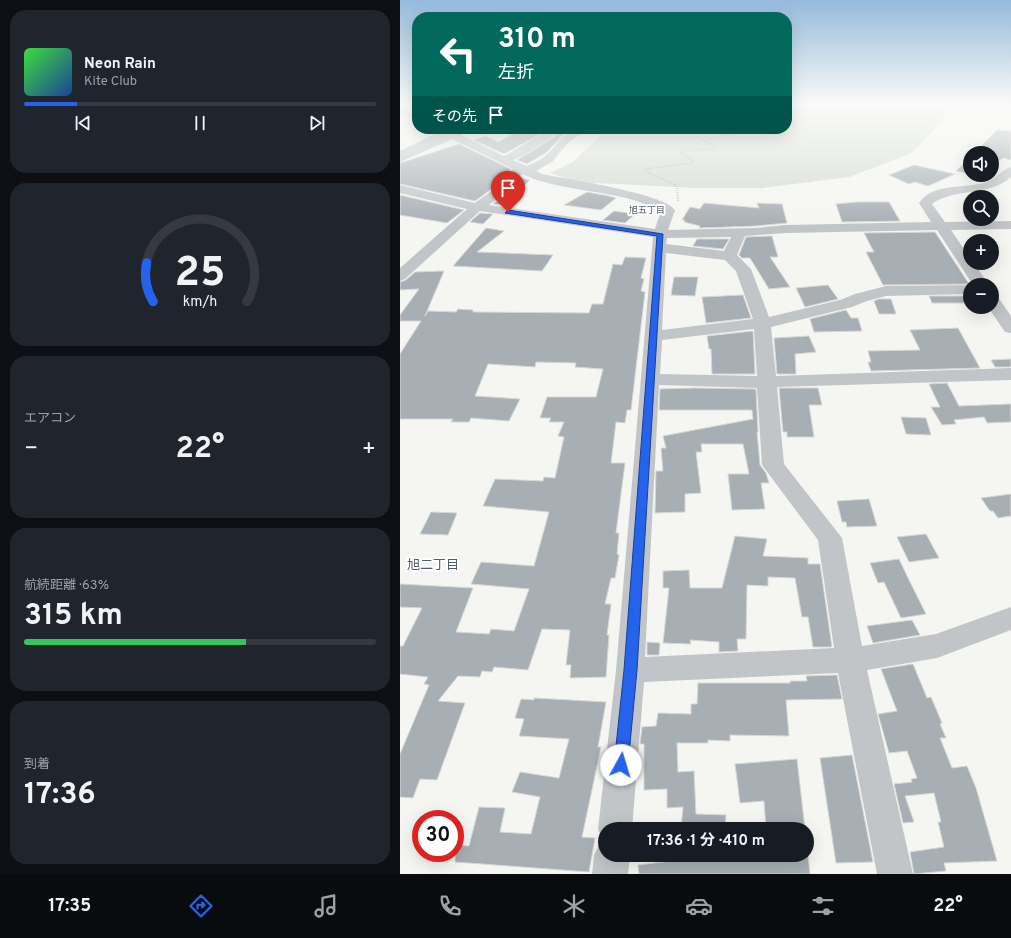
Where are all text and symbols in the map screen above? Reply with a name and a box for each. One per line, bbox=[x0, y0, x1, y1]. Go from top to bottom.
text: 310 m bbox=[498, 22, 576, 58]
icon: left bbox=[432, 28, 484, 80]
text: Neon Rain bbox=[84, 55, 156, 74]
text: 左折 bbox=[498, 62, 534, 85]
text: Kite Club bbox=[84, 74, 137, 90]
icon: arrive bbox=[485, 104, 507, 126]
text: その先 bbox=[432, 108, 477, 127]
icon: previous bbox=[72, 112, 94, 134]
icon: pause bbox=[189, 112, 211, 134]
icon: next bbox=[306, 112, 328, 134]
map controls bbox=[963, 146, 999, 314]
button: sound bbox=[963, 146, 999, 182]
pin bbox=[491, 171, 525, 212]
icon: arrive bbox=[497, 177, 519, 199]
button: search bbox=[963, 190, 999, 226]
district label: 旭五丁目 bbox=[629, 205, 665, 216]
button: + bbox=[963, 234, 999, 270]
text: 25 bbox=[175, 248, 225, 301]
button: − bbox=[963, 278, 999, 314]
text: km/h bbox=[183, 293, 217, 311]
text: エアコン bbox=[24, 411, 76, 427]
text: 22° bbox=[175, 431, 225, 468]
text: − bbox=[24, 436, 38, 463]
text: + bbox=[362, 436, 376, 463]
district label: 旭二丁目 bbox=[407, 558, 459, 574]
text: 航続距離 · 63% bbox=[24, 578, 109, 594]
text: 315 km bbox=[24, 598, 123, 635]
position arrow bbox=[600, 744, 642, 786]
text: 到着 bbox=[24, 757, 50, 773]
text: 17:36 bbox=[24, 777, 96, 814]
speed limit sign: 30 bbox=[412, 810, 464, 862]
text: 17:36 · 1 分 · 410 m bbox=[647, 832, 765, 851]
icon: directions bbox=[187, 892, 215, 920]
icon: music bbox=[312, 892, 340, 920]
icon: phone bbox=[436, 892, 464, 920]
icon: climate bbox=[560, 892, 588, 920]
icon: car bbox=[685, 892, 713, 920]
icon: filters bbox=[809, 892, 837, 920]
text: 17:35 bbox=[48, 895, 91, 918]
text: 22° bbox=[933, 895, 963, 918]

